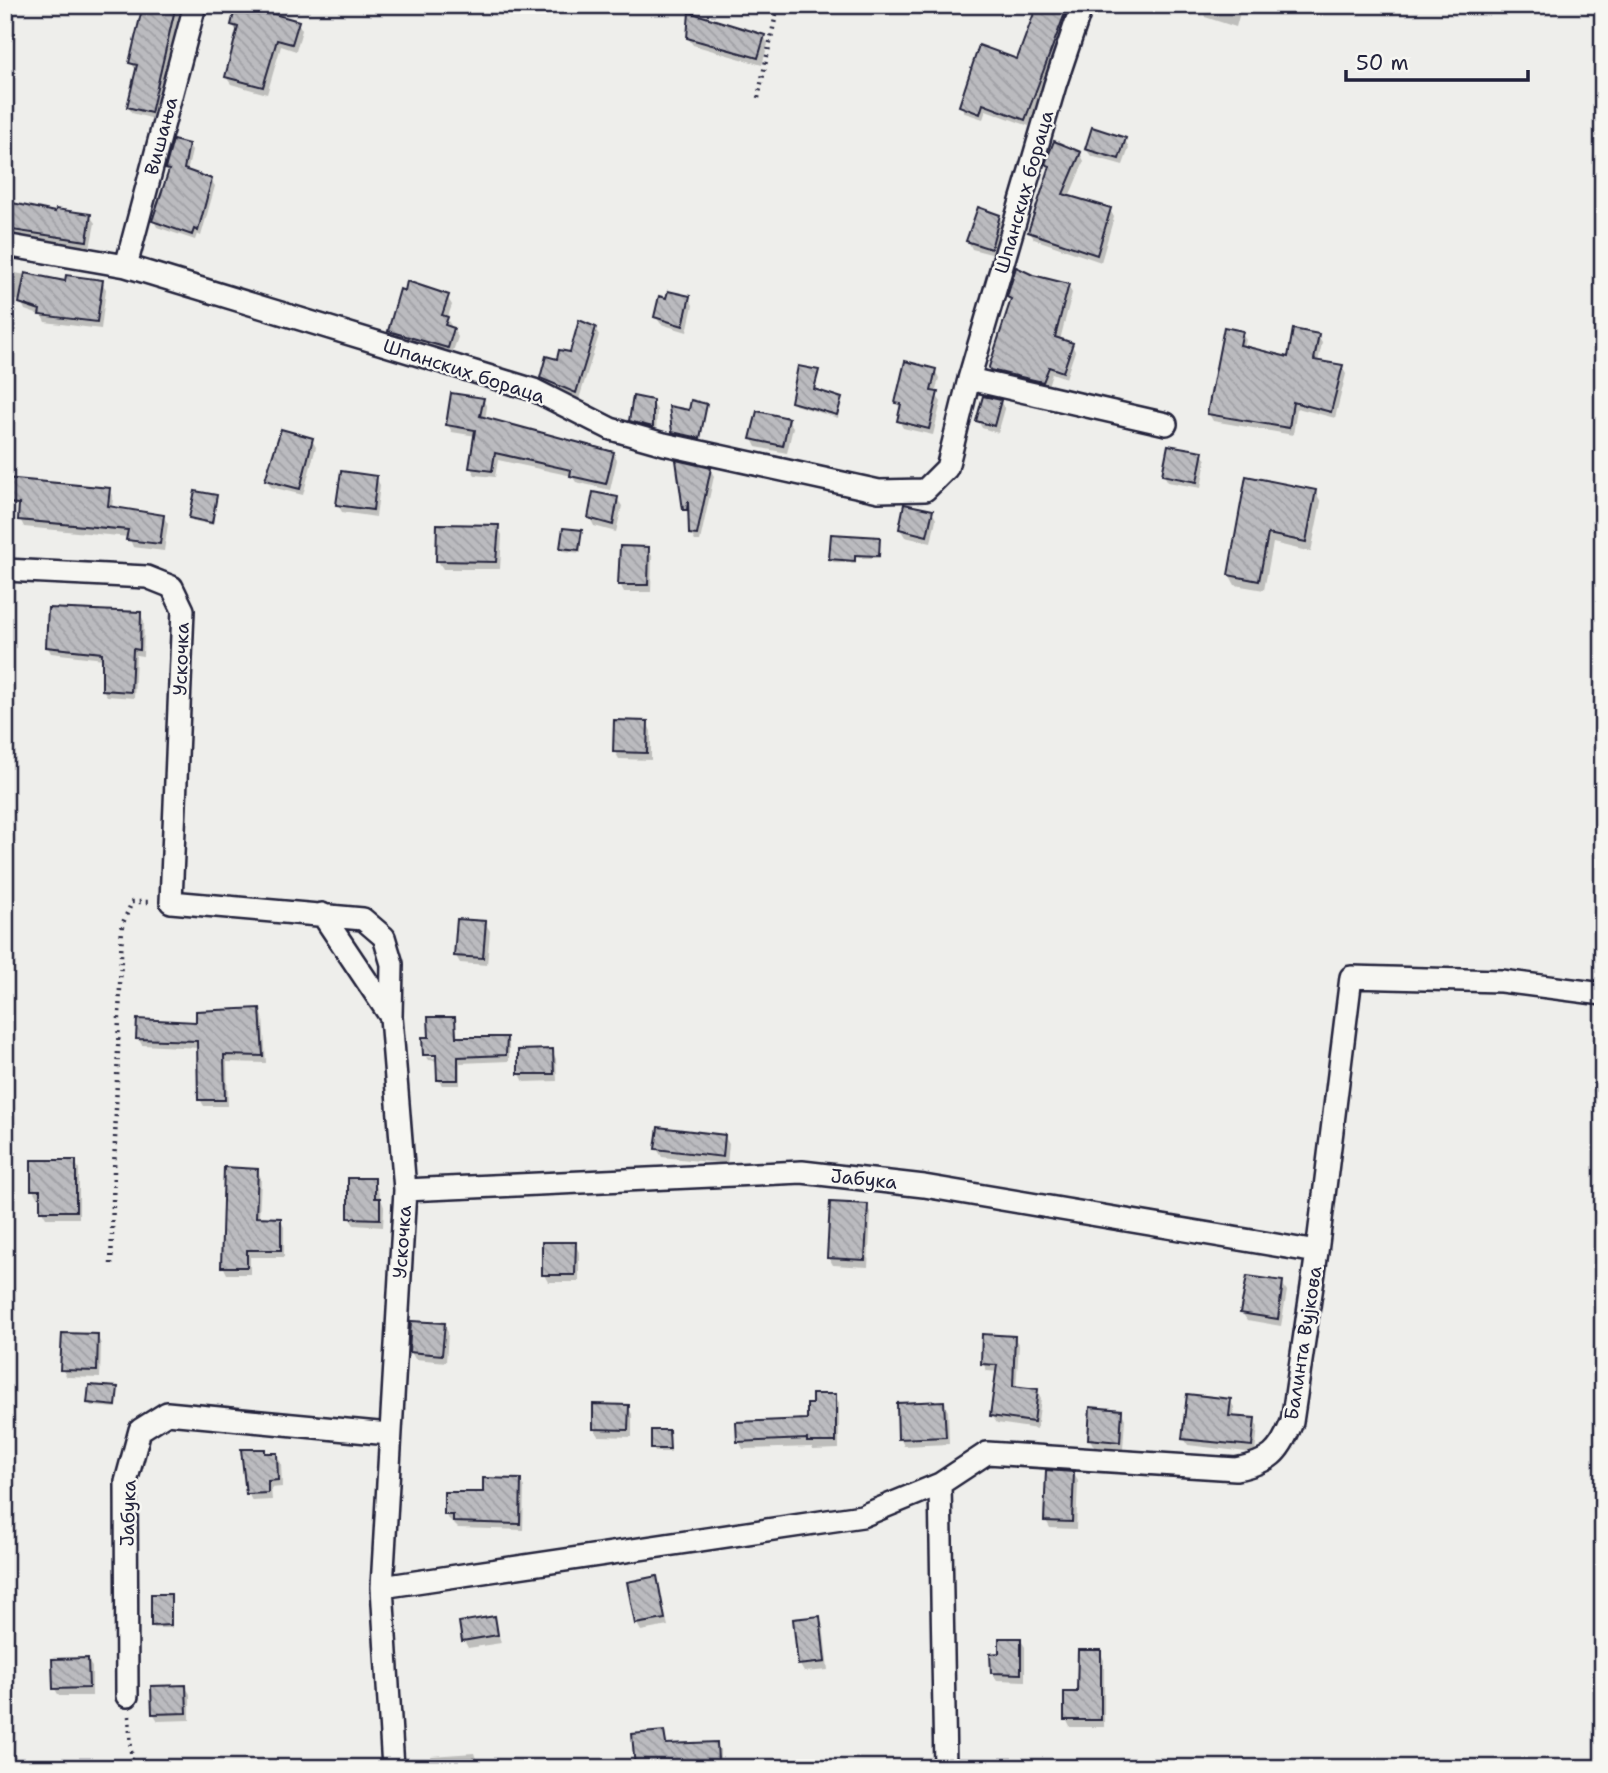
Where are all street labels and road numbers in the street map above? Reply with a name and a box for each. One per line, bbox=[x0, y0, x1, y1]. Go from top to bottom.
street label: Вишања bbox=[139, 94, 183, 178]
street label: Шпанских бораца bbox=[989, 107, 1059, 277]
street label: Шпанских бораца bbox=[380, 333, 548, 409]
street label: Ускочка bbox=[167, 622, 195, 696]
street label: Јабука bbox=[829, 1163, 899, 1195]
street label: Ускочка bbox=[387, 1204, 417, 1280]
street label: Балинта Вујкова bbox=[1278, 1264, 1328, 1422]
street label: Јабука bbox=[114, 1479, 142, 1547]

